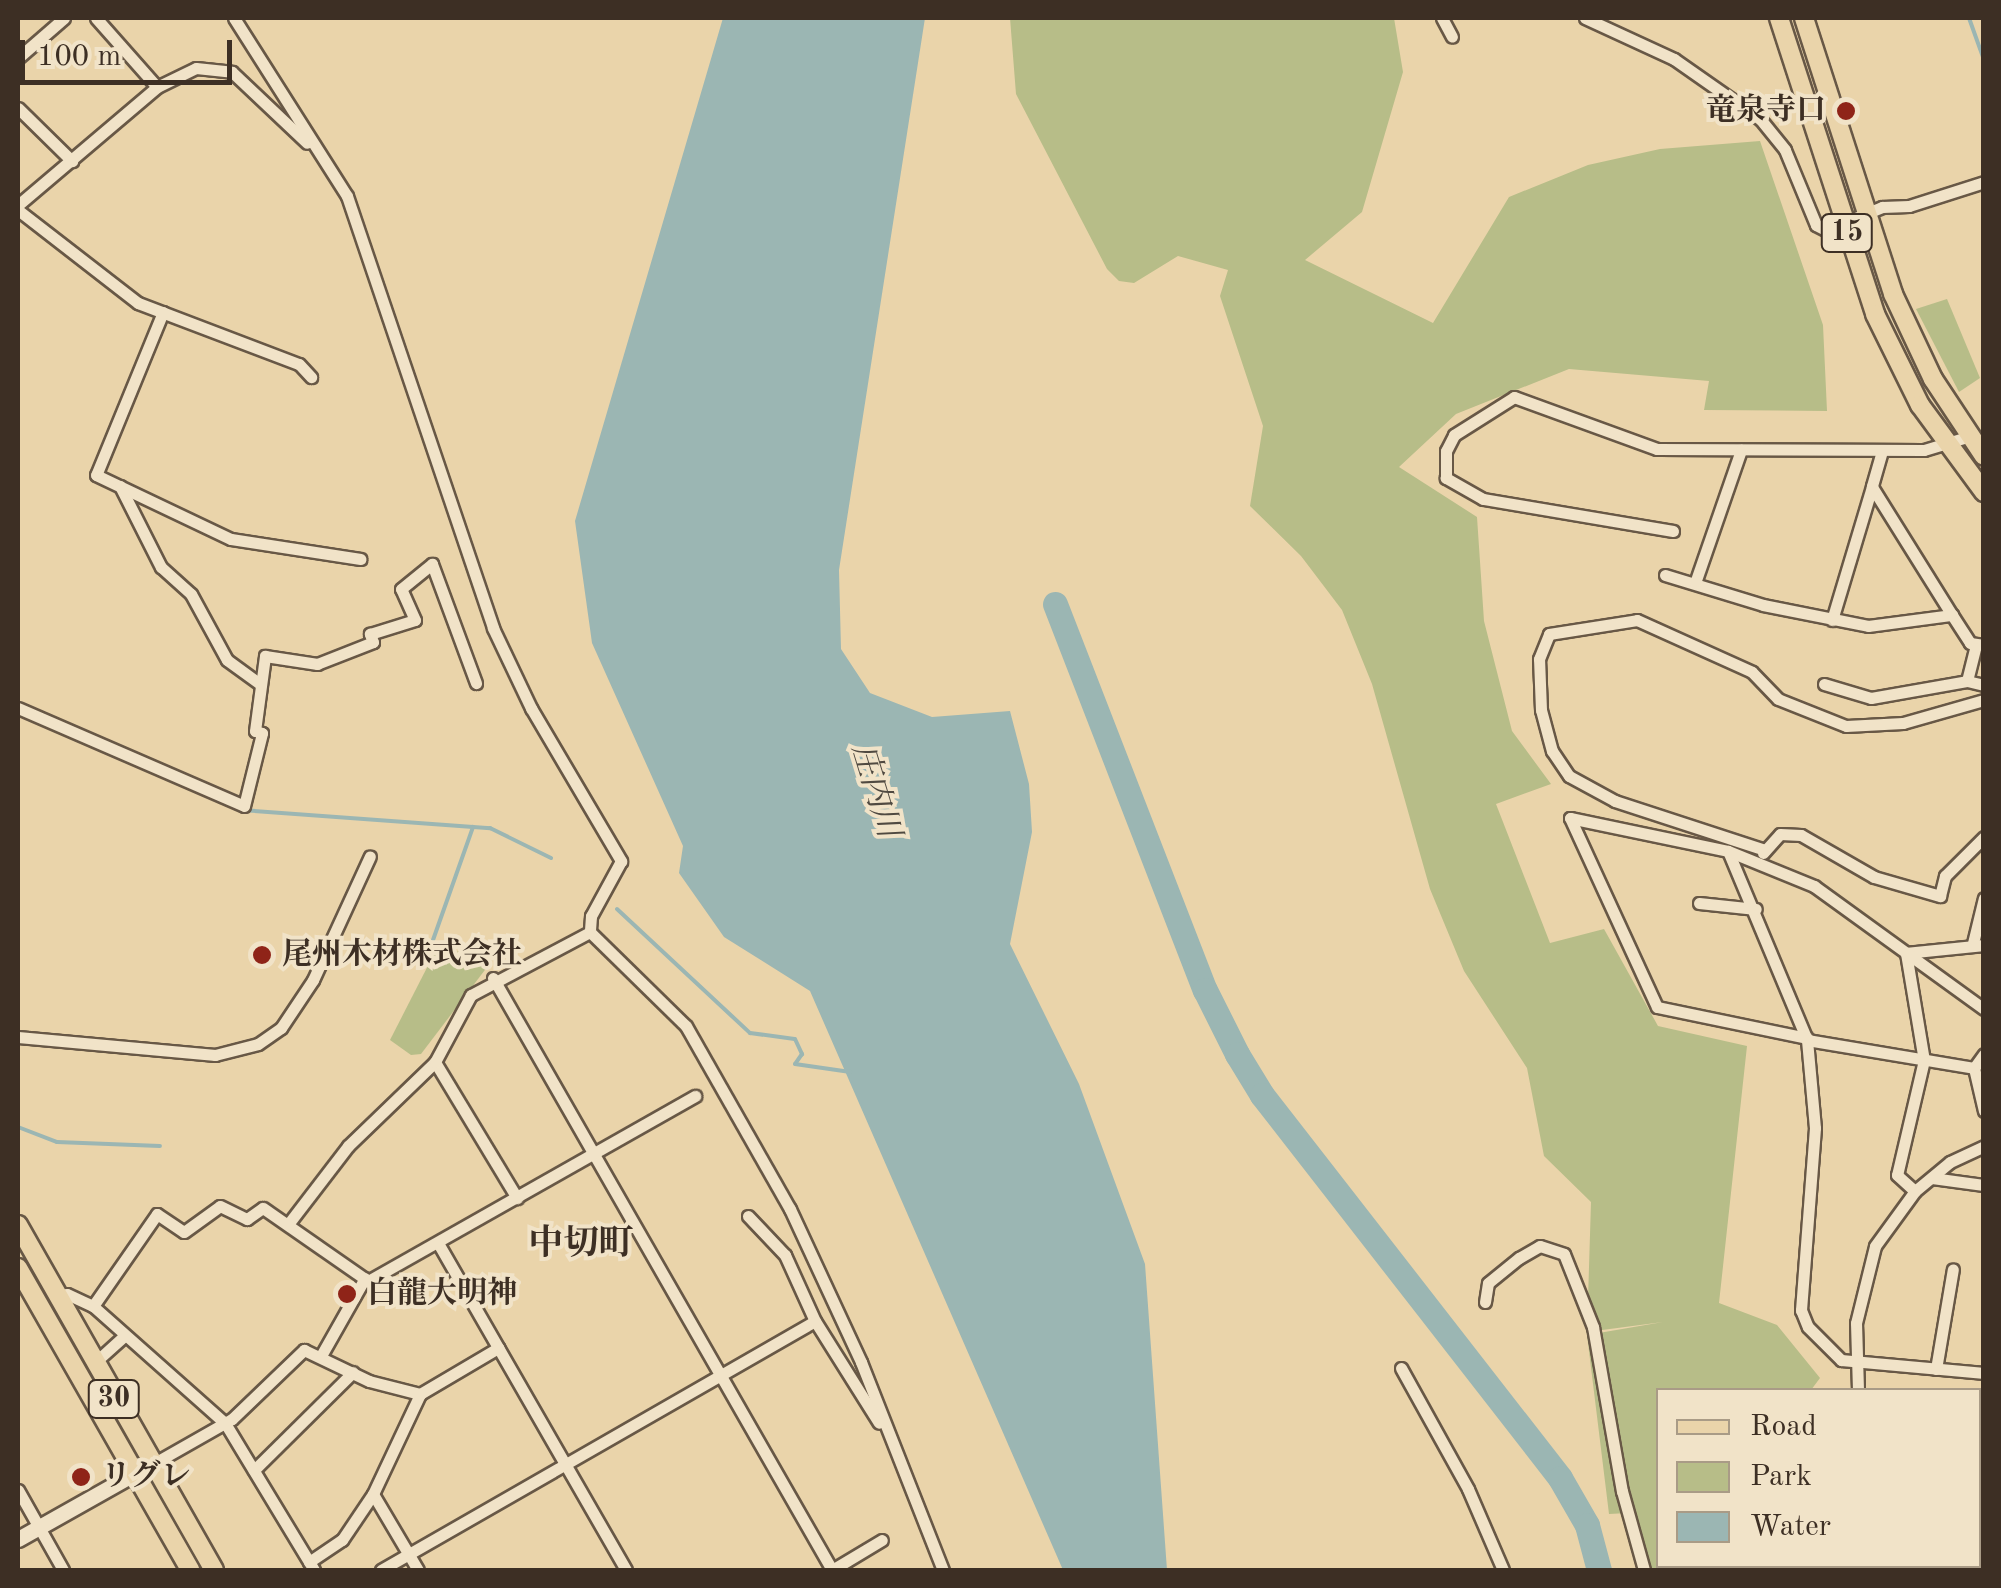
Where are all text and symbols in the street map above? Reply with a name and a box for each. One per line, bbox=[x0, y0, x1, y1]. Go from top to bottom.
scale bar bbox=[25, 20, 238, 82]
text: 100 m bbox=[37, 42, 121, 72]
place label: 竜泉寺口 bbox=[1706, 93, 1826, 129]
marker: 竜泉寺口 bbox=[1835, 100, 1857, 122]
road number: 15 bbox=[1820, 210, 1874, 256]
water label: 庄内川 bbox=[842, 739, 906, 843]
place label: 尾州木材株式会社 bbox=[282, 937, 522, 973]
marker: 尾州木材株式会社 bbox=[251, 944, 273, 966]
district label: 中切町 bbox=[529, 1224, 633, 1266]
place label: 白龍大明神 bbox=[367, 1276, 517, 1312]
marker: 白龍大明神 bbox=[336, 1283, 358, 1305]
road number: 30 bbox=[86, 1376, 142, 1422]
legend bbox=[1656, 1388, 1981, 1568]
text: Road bbox=[1750, 1412, 1817, 1442]
place label: リグレ bbox=[101, 1459, 191, 1495]
text: Park bbox=[1750, 1462, 1812, 1492]
marker: リグレ bbox=[70, 1466, 92, 1488]
text: Water bbox=[1750, 1512, 1831, 1542]

